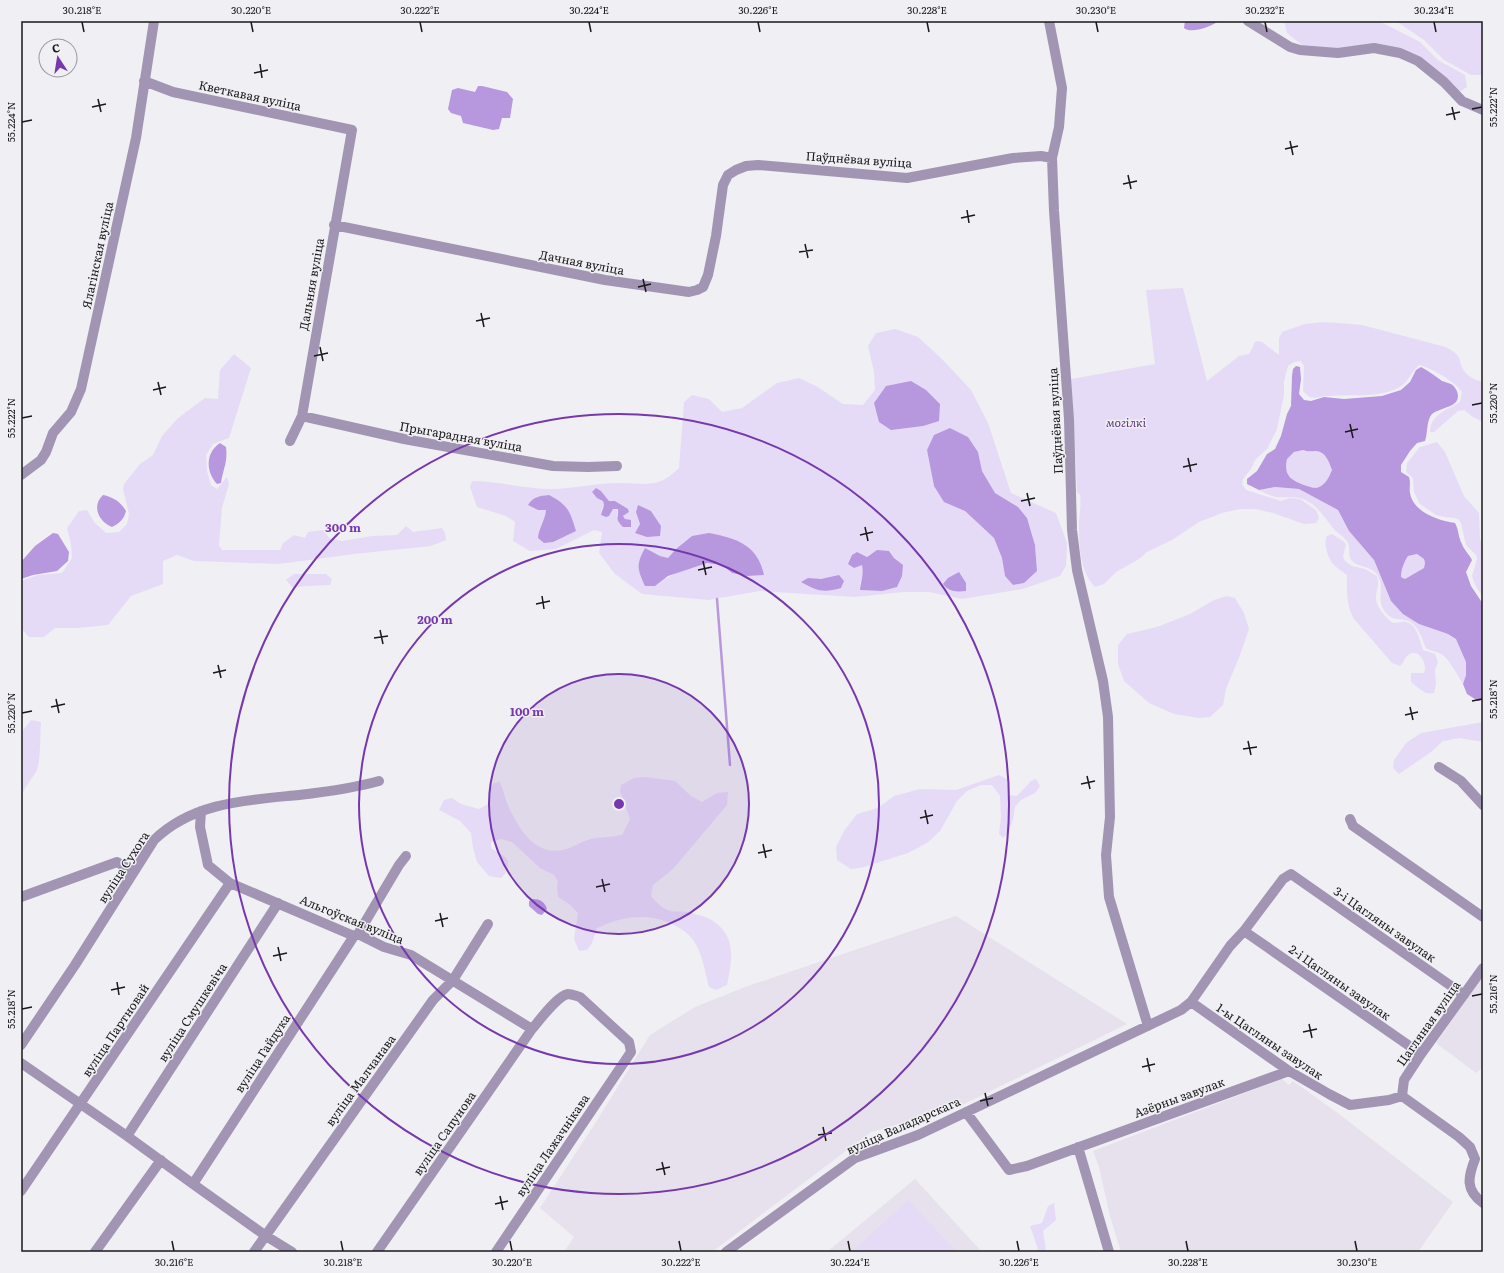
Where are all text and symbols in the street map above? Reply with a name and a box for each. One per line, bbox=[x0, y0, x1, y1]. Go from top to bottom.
text: 30.218°E bbox=[63, 2, 101, 17]
text: 30.220°E bbox=[231, 2, 271, 17]
text: 30.222°E bbox=[400, 2, 440, 17]
text: 30.224°E bbox=[569, 2, 609, 17]
text: 30.226°E bbox=[738, 2, 778, 17]
text: 30.228°E bbox=[907, 2, 947, 17]
text: 30.230°E bbox=[1076, 2, 1116, 17]
text: 30.232°E bbox=[1245, 2, 1285, 17]
text: 30.234°E bbox=[1414, 2, 1454, 17]
north arrow bbox=[38, 38, 78, 78]
text: С bbox=[50, 39, 61, 56]
street label: Кветкавая вуліца bbox=[197, 75, 303, 115]
text: 55.222°N bbox=[1485, 87, 1500, 127]
text: 55.224°N bbox=[3, 102, 18, 142]
street label: Паўднёвая вуліца bbox=[805, 146, 913, 172]
street label: Ялагінская вуліца bbox=[77, 199, 117, 310]
street label: Дальняя вуліца bbox=[294, 236, 328, 332]
street label: Дачная вуліца bbox=[538, 245, 626, 279]
street label: Паўднёвая вуліца bbox=[1043, 367, 1067, 475]
text: 55.220°N bbox=[1485, 382, 1500, 424]
text: 55.222°N bbox=[3, 398, 18, 438]
park label: могілкі bbox=[1106, 413, 1146, 431]
street label: Прыгарадная вуліца bbox=[398, 416, 524, 456]
text: 300 m bbox=[325, 518, 361, 536]
text: 200 m bbox=[417, 610, 453, 628]
text: 55.218°N bbox=[1485, 679, 1500, 719]
text: 55.220°N bbox=[3, 692, 18, 734]
text: 100 m bbox=[510, 702, 544, 720]
centre of rings bbox=[612, 797, 626, 811]
street label: вуліца Сухога bbox=[93, 827, 153, 907]
street label: 3-і Цагляны завулак bbox=[1330, 882, 1440, 966]
street label: Альгоўская вуліца bbox=[297, 890, 407, 948]
street label: 2-і Цагляны завулак bbox=[1285, 940, 1395, 1024]
street label: вуліца Смушкевіча bbox=[153, 958, 231, 1065]
text: 55.216°N bbox=[1485, 974, 1500, 1014]
street label: Цагляная вуліца bbox=[1392, 976, 1464, 1069]
street label: вуліца Партновай bbox=[77, 980, 153, 1080]
text: 55.218°N bbox=[3, 989, 18, 1029]
street label: 1-ы Цагляны завулак bbox=[1213, 998, 1327, 1084]
street label: вуліца Гайдука bbox=[230, 1010, 294, 1096]
street label: вуліца Малчанава bbox=[321, 1030, 400, 1130]
street label: Азёрны завулак bbox=[1131, 1072, 1227, 1122]
street label: вуліца Сапунова bbox=[408, 1087, 480, 1179]
street label: вуліца Лажачнікава bbox=[511, 1090, 593, 1200]
street label: вуліца Валадарскага bbox=[843, 1091, 963, 1158]
text: 30.216°E bbox=[155, 1254, 193, 1269]
text: 30.218°E bbox=[324, 1254, 362, 1269]
text: 30.220°E bbox=[492, 1254, 532, 1269]
text: 30.222°E bbox=[661, 1254, 701, 1269]
text: 30.224°E bbox=[830, 1254, 870, 1269]
text: 30.226°E bbox=[999, 1254, 1039, 1269]
text: 30.228°E bbox=[1168, 1254, 1208, 1269]
text: 30.230°E bbox=[1337, 1254, 1377, 1269]

